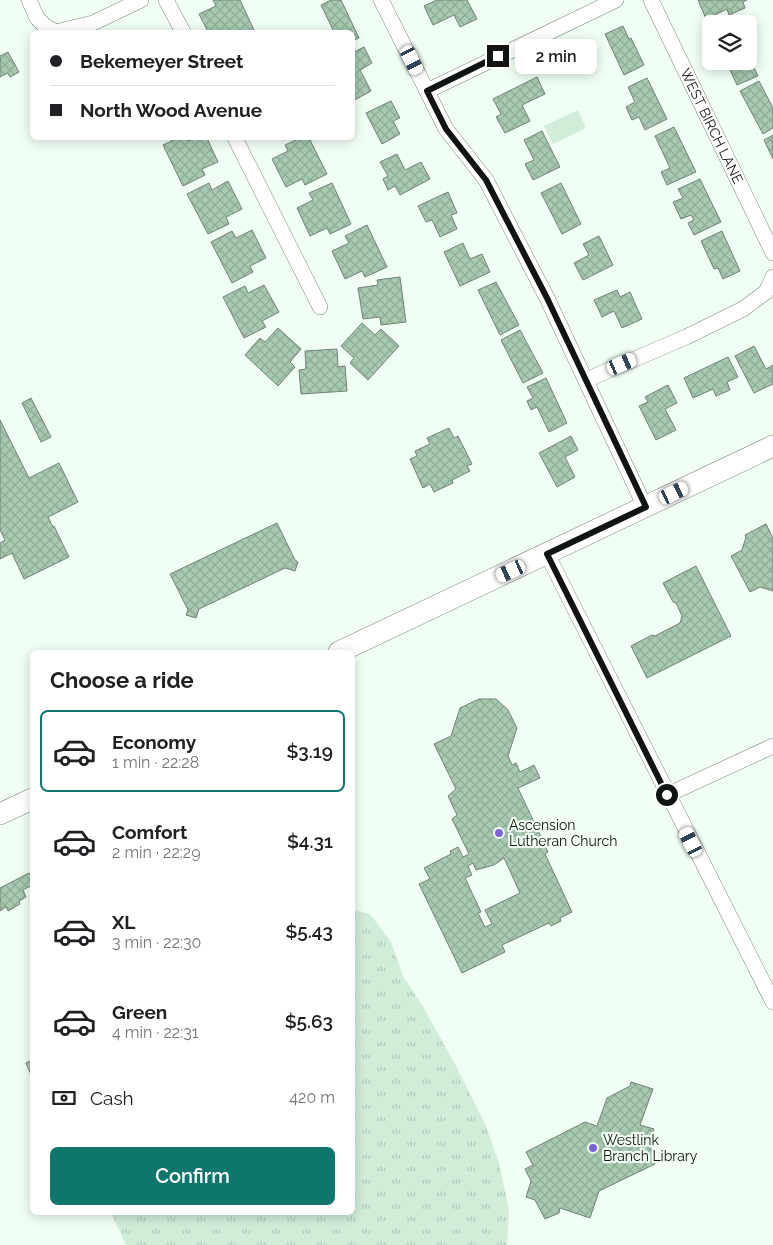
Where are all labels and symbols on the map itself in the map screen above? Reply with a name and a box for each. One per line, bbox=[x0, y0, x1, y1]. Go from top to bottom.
callout: 2 min bbox=[516, 38, 598, 74]
car bbox=[398, 43, 425, 77]
route end bbox=[487, 45, 509, 67]
street label: WEST BIRCH LANE bbox=[677, 66, 746, 186]
car bbox=[605, 351, 638, 377]
car bbox=[657, 480, 690, 506]
car bbox=[494, 558, 527, 584]
route start bbox=[656, 784, 678, 806]
place label: Ascension Lutheran Church bbox=[509, 817, 617, 849]
car bbox=[677, 825, 704, 859]
marker: Ascension Lutheran Church bbox=[493, 827, 505, 839]
place label: Westlink Branch Library bbox=[603, 1132, 698, 1164]
marker: Westlink Branch Library bbox=[587, 1142, 599, 1154]

